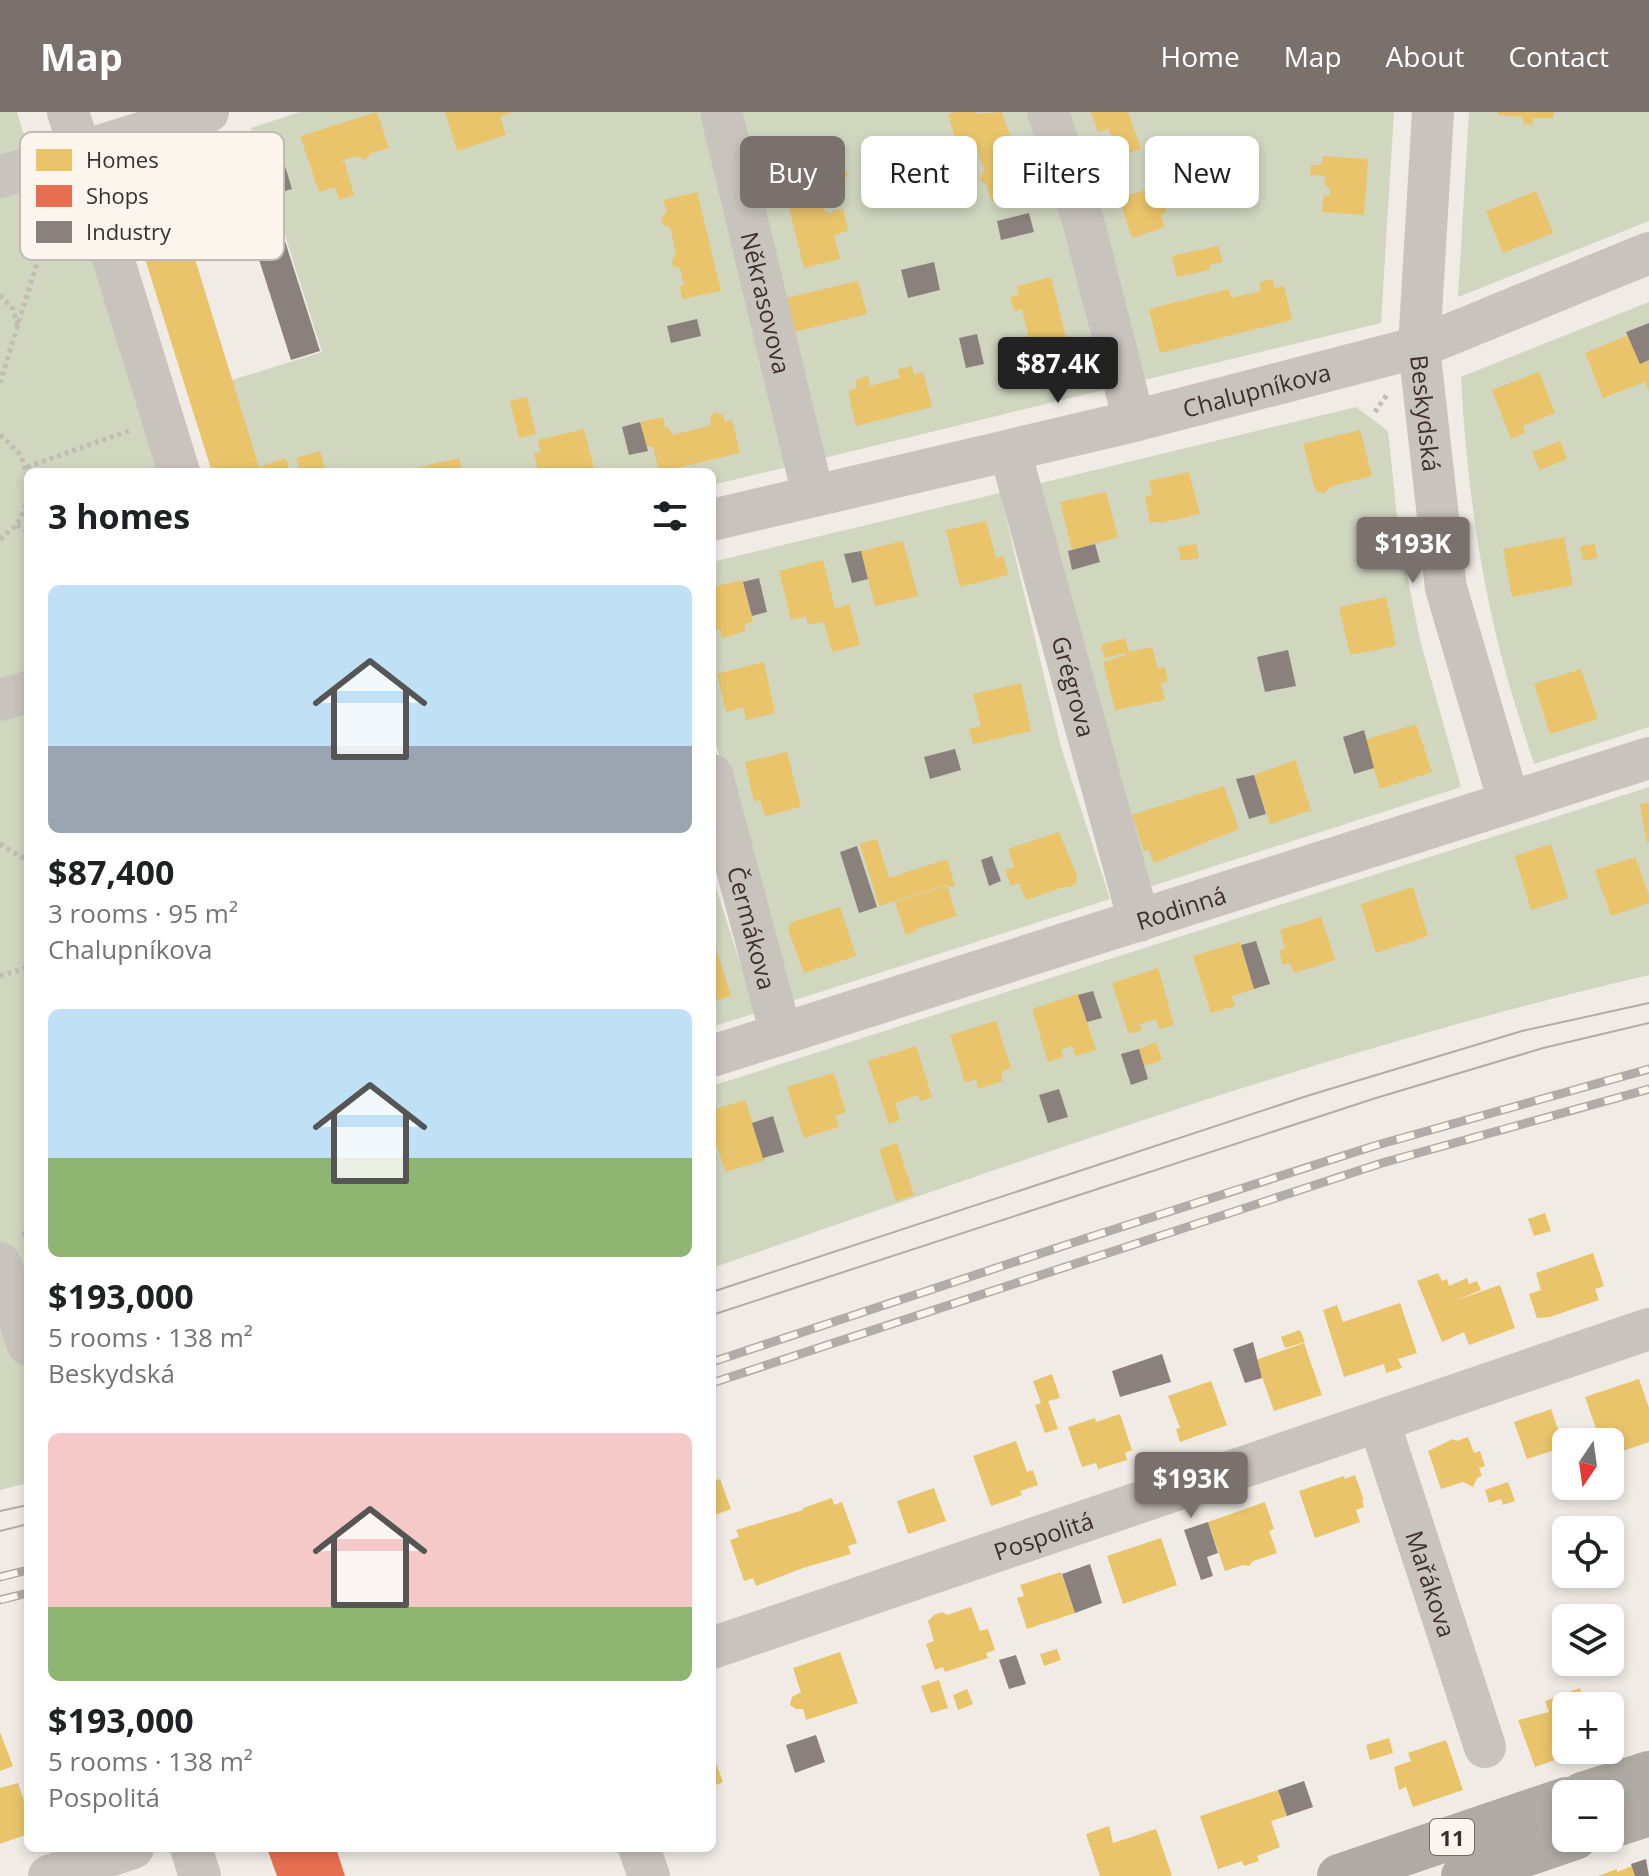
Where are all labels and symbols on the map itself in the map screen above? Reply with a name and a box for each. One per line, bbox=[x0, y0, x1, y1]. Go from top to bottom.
legend bbox=[20, 132, 284, 260]
text: Homes bbox=[86, 144, 159, 174]
text: Shops bbox=[86, 180, 149, 210]
text: Industry bbox=[86, 216, 172, 246]
street label: Někrasovova bbox=[734, 228, 800, 377]
pin: $87.4K bbox=[993, 337, 1123, 405]
street label: Beskydská bbox=[1403, 353, 1449, 473]
street label: Chalupníkova bbox=[1179, 354, 1334, 424]
pin: $193K bbox=[1357, 517, 1469, 585]
street label: Grégrova bbox=[1045, 632, 1104, 741]
street label: Čermákova bbox=[720, 862, 785, 993]
street label: Rodinná bbox=[1132, 877, 1230, 937]
north arrow bbox=[1552, 1428, 1624, 1500]
pin: $193K bbox=[1135, 1452, 1247, 1520]
street label: Pospolitá bbox=[989, 1503, 1098, 1567]
street label: Mařákova bbox=[1399, 1526, 1465, 1641]
road number: 11 bbox=[1430, 1819, 1474, 1855]

